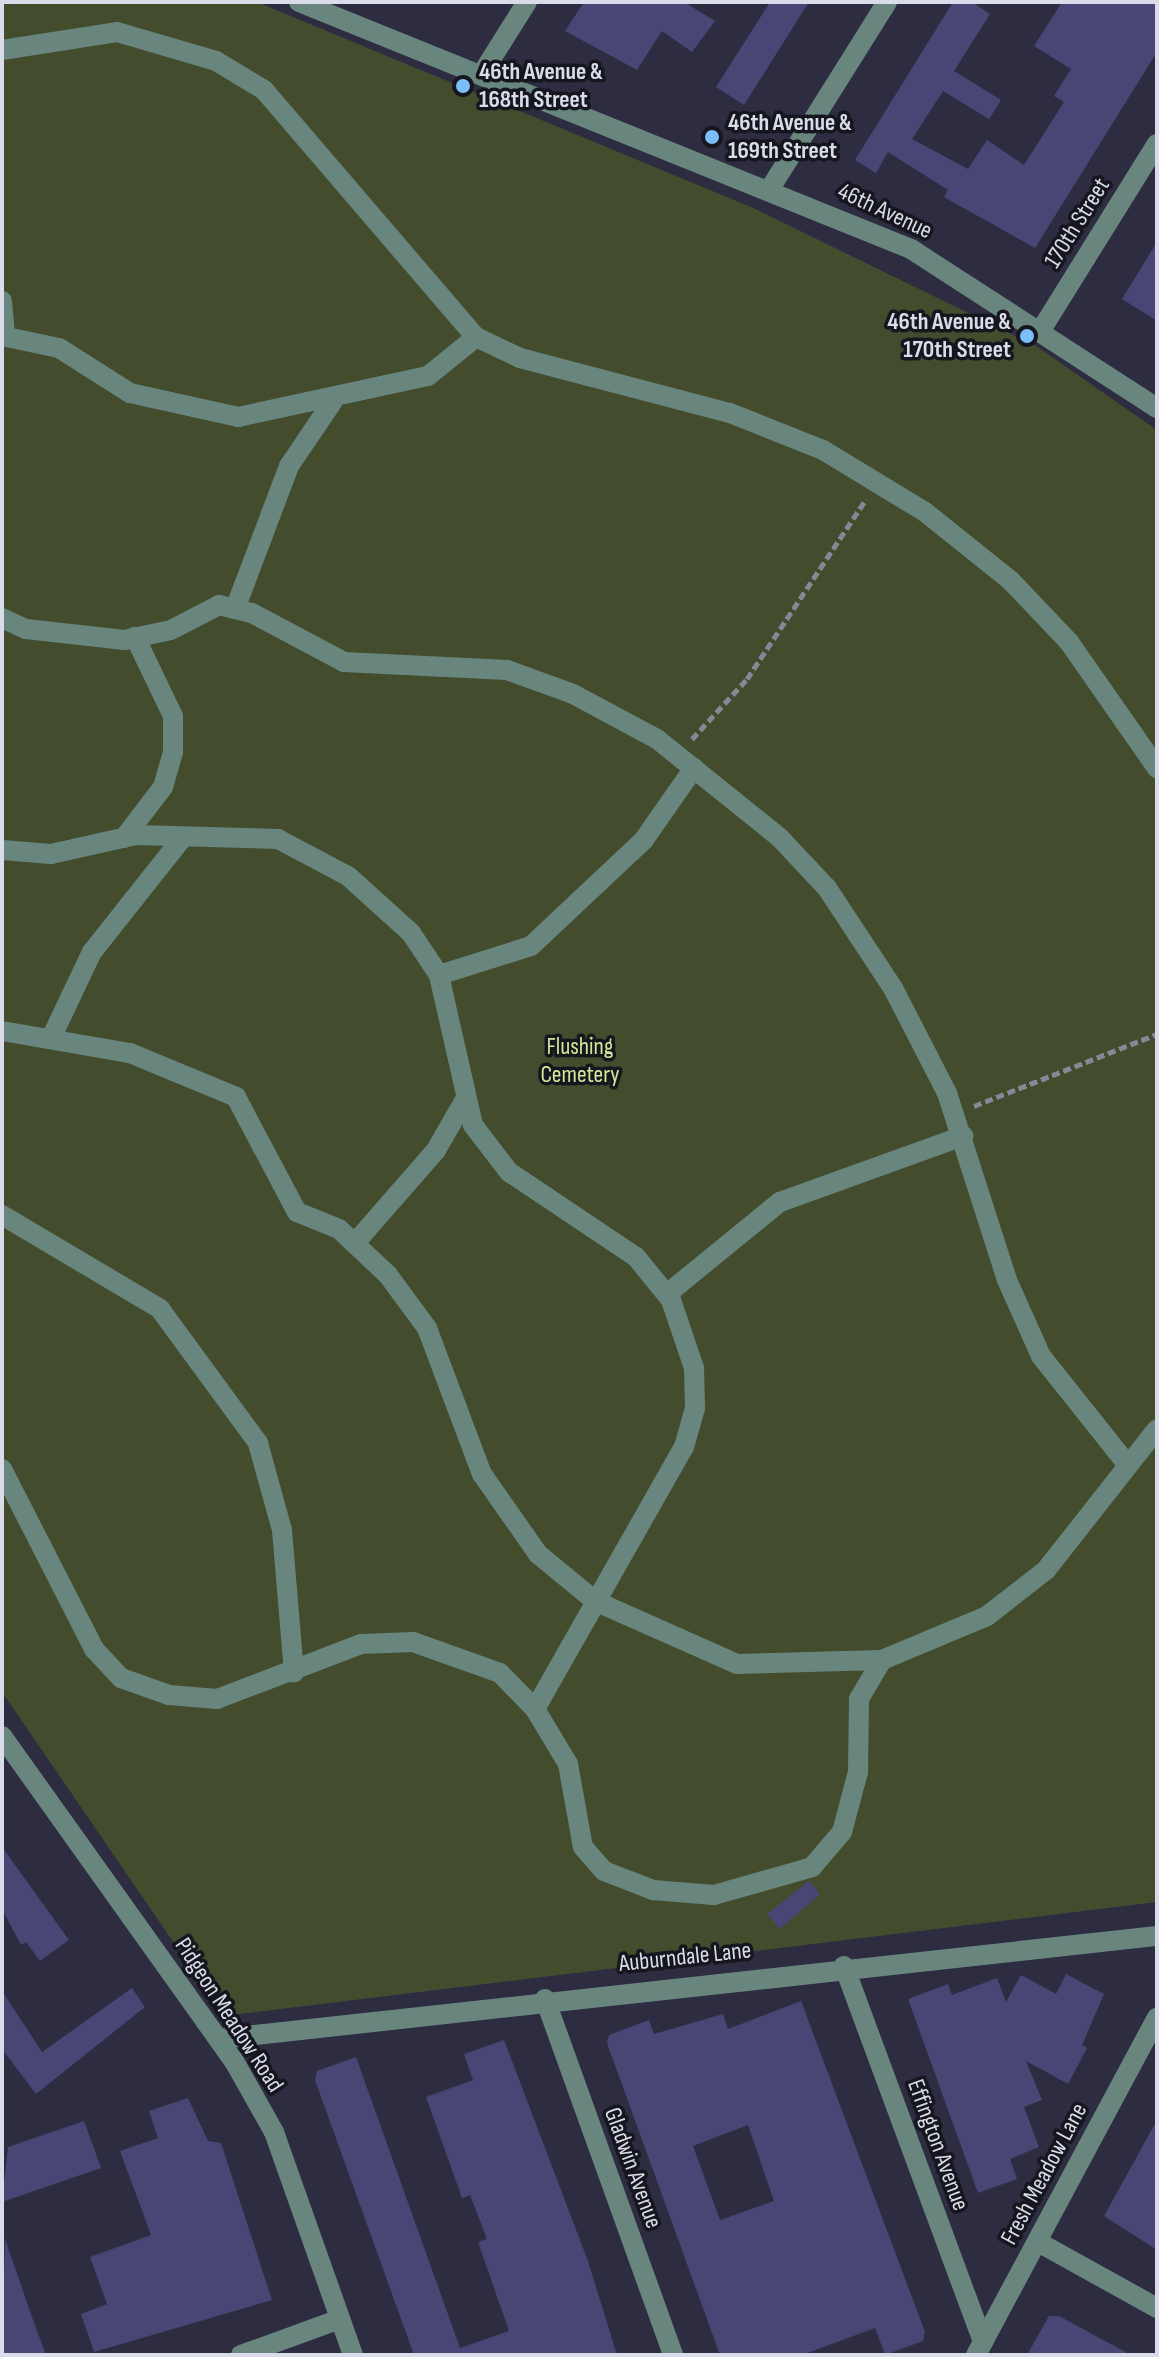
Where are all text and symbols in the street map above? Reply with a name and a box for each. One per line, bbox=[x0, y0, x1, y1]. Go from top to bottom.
place label: 46th Avenue & 168th Street bbox=[479, 58, 603, 114]
marker: 46th Avenue & 168th Street bbox=[454, 77, 472, 95]
place label: 46th Avenue & 169th Street bbox=[728, 109, 852, 165]
marker: 46th Avenue & 169th Street bbox=[703, 128, 721, 146]
street label: 170th Street bbox=[1038, 173, 1116, 273]
street label: 46th Avenue bbox=[833, 177, 937, 245]
place label: 46th Avenue & 170th Street bbox=[887, 308, 1011, 364]
marker: 46th Avenue & 170th Street bbox=[1018, 327, 1036, 345]
park label: Flushing Cemetery bbox=[540, 1033, 620, 1089]
street label: Pidgeon Meadow Road bbox=[168, 1932, 290, 2098]
street label: Auburndale Lane bbox=[618, 1936, 752, 1978]
street label: Effington Avenue bbox=[901, 2075, 975, 2215]
street label: Fresh Meadow Lane bbox=[995, 2098, 1093, 2250]
street label: Gladwin Avenue bbox=[598, 2104, 668, 2232]

